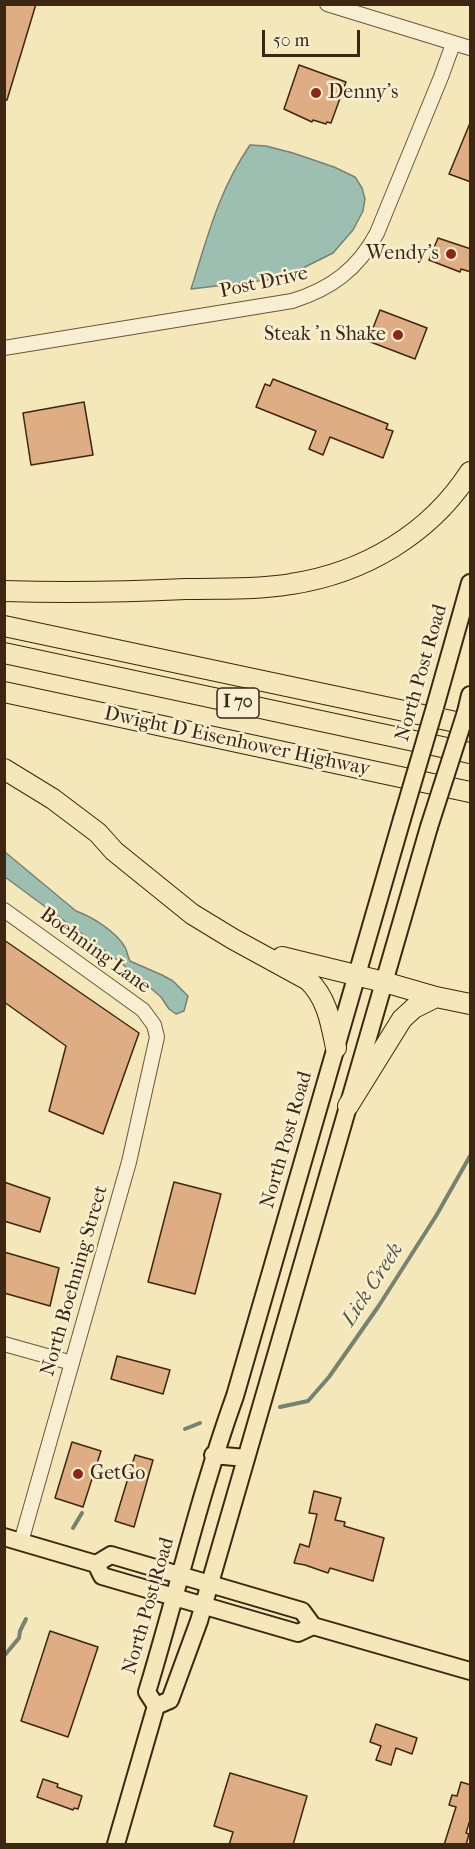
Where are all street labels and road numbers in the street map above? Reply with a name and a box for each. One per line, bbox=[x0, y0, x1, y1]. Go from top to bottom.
street label: Post Drive bbox=[218, 262, 310, 304]
street label: North Post Road bbox=[391, 602, 453, 744]
road number: I 70 bbox=[217, 688, 259, 718]
street label: Dwight D Eisenhower Highway bbox=[102, 702, 372, 782]
street label: Boehning Lane bbox=[35, 903, 155, 999]
street label: North Post Road bbox=[256, 1069, 318, 1211]
street label: North Boehning Street bbox=[36, 1183, 114, 1379]
street label: North Post Road bbox=[118, 1535, 180, 1677]

